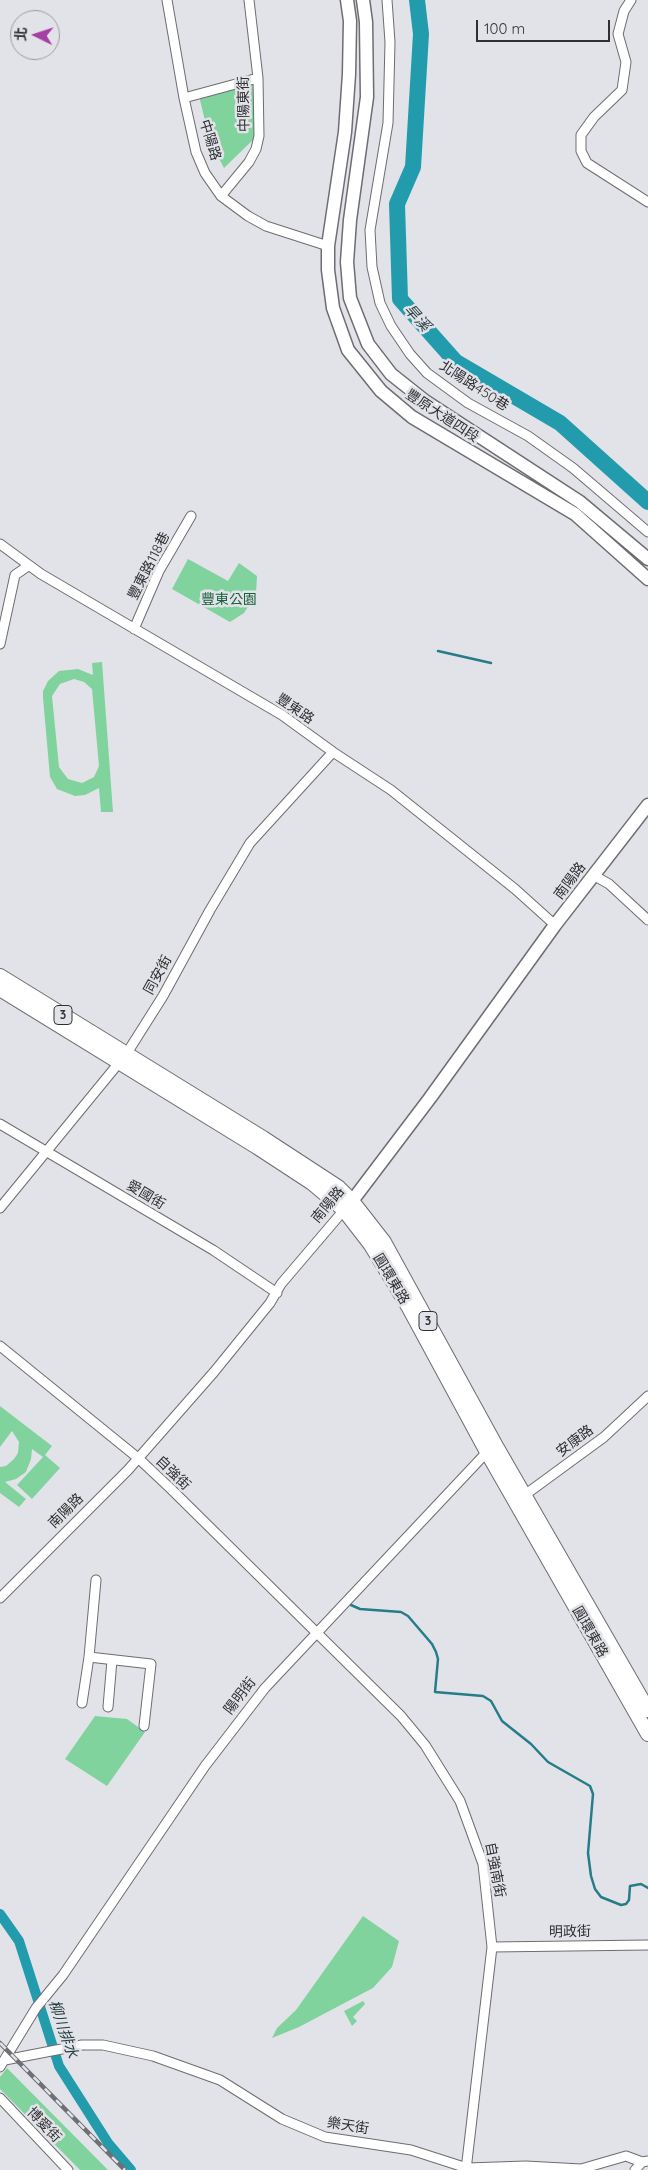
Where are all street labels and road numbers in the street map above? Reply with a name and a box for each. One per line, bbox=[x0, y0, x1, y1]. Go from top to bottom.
street label: 中陽東街 bbox=[235, 76, 253, 132]
street label: 中陽路 bbox=[196, 117, 224, 163]
street label: 北陽路450巷 bbox=[436, 357, 512, 415]
street label: 豐原大道四段 bbox=[402, 386, 482, 446]
street label: 豐東路118巷 bbox=[125, 529, 173, 603]
street label: 豐東路 bbox=[273, 690, 317, 728]
street label: 南陽路 bbox=[551, 859, 589, 903]
street label: 同安街 bbox=[140, 953, 176, 997]
road number: 3 bbox=[54, 1006, 72, 1024]
street label: 愛國街 bbox=[124, 1177, 168, 1213]
street label: 南陽路 bbox=[308, 1184, 348, 1226]
street label: 圓環東路 bbox=[369, 1251, 413, 1307]
road number: 3 bbox=[419, 1312, 437, 1330]
street label: 安康路 bbox=[553, 1422, 597, 1460]
street label: 自強街 bbox=[152, 1452, 194, 1494]
street label: 南陽路 bbox=[45, 1490, 87, 1532]
street label: 圓環東路 bbox=[569, 1604, 611, 1660]
street label: 陽明街 bbox=[220, 1674, 260, 1718]
street label: 自強南街 bbox=[481, 1841, 509, 1899]
street label: 明政街 bbox=[549, 1923, 591, 1941]
street label: 博愛街 bbox=[23, 2104, 65, 2146]
street label: 樂天街 bbox=[326, 2114, 370, 2138]

